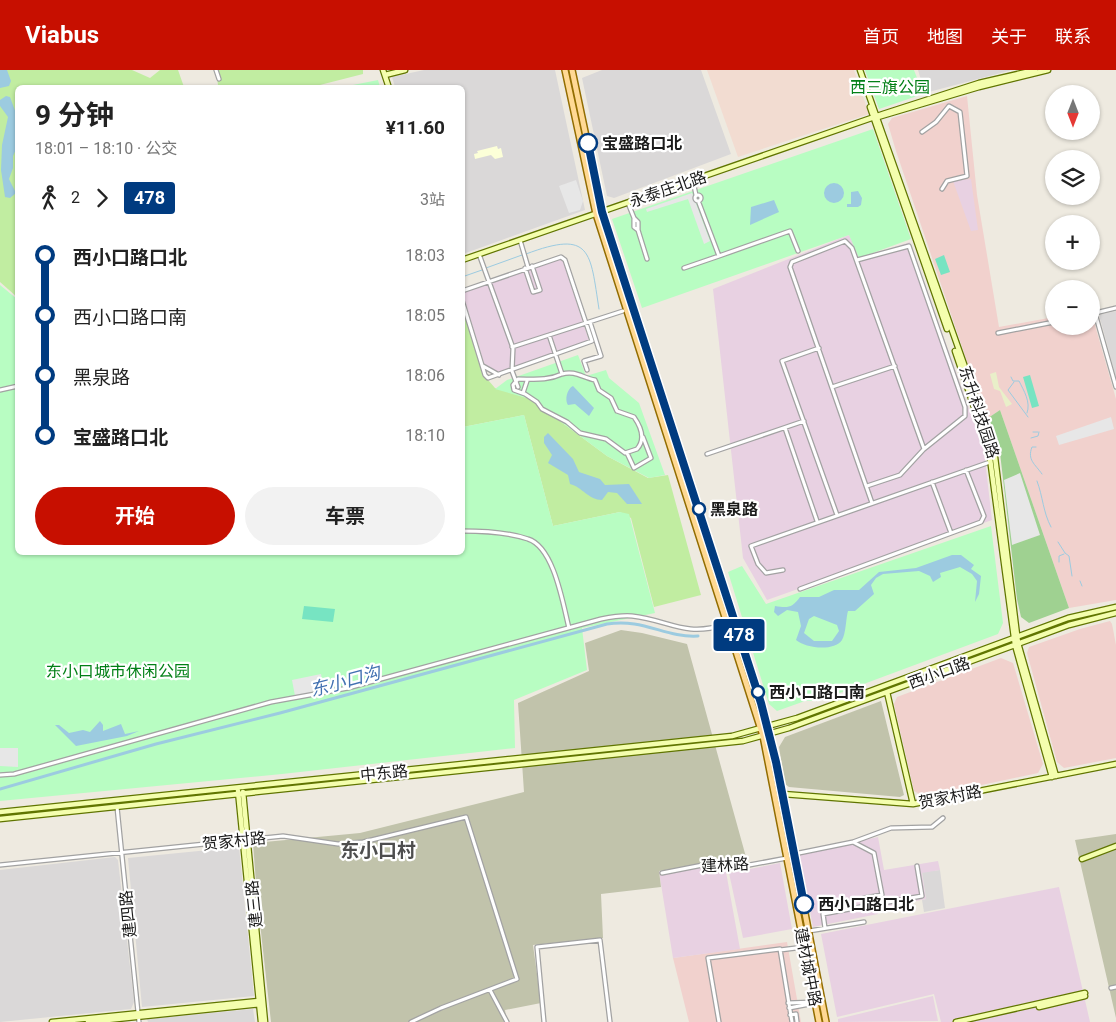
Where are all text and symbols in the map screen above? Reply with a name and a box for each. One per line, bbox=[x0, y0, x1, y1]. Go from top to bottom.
text: Viabus bbox=[25, 21, 99, 49]
text: 首页 bbox=[863, 26, 899, 47]
text: 地图 bbox=[927, 26, 963, 47]
text: 关于 bbox=[991, 26, 1027, 47]
text: 联系 bbox=[1055, 26, 1091, 47]
park label: 西三旗公园 bbox=[850, 78, 930, 97]
north arrow bbox=[1045, 85, 1100, 140]
map controls bbox=[1045, 85, 1100, 335]
text: 9 分钟 bbox=[35, 99, 114, 132]
text: ¥11.60 bbox=[386, 116, 445, 139]
marker: 宝盛路口北 bbox=[578, 133, 598, 153]
place label: 宝盛路口北 bbox=[602, 134, 682, 153]
text: 18:01 – 18:10 · 公交 bbox=[35, 139, 177, 158]
button: layers bbox=[1045, 150, 1100, 205]
street label: 永泰庄北路 bbox=[627, 167, 709, 211]
icon: walk bbox=[35, 184, 63, 212]
icon: forward bbox=[88, 184, 116, 212]
text: 478 bbox=[134, 187, 165, 208]
text: 2 bbox=[71, 188, 80, 207]
text: 3站 bbox=[420, 190, 445, 209]
button: + bbox=[1045, 215, 1100, 270]
text: 西小口路口北 bbox=[73, 246, 187, 269]
text: 18:03 bbox=[405, 246, 445, 265]
button: − bbox=[1045, 280, 1100, 335]
text: 西小口路口南 bbox=[73, 306, 187, 329]
text: 18:05 bbox=[405, 306, 445, 325]
street label: 东升科技园路 bbox=[955, 363, 1003, 461]
text: 黑泉路 bbox=[73, 366, 130, 389]
text: 18:06 bbox=[405, 366, 445, 385]
text: 宝盛路口北 bbox=[73, 426, 168, 449]
text: 18:10 bbox=[405, 426, 445, 445]
button: 开始 bbox=[35, 487, 235, 545]
button: 车票 bbox=[245, 487, 445, 545]
place label: 黑泉路 bbox=[710, 500, 758, 519]
marker: 黑泉路 bbox=[692, 502, 706, 516]
line badge: 478 bbox=[710, 619, 768, 651]
text: 478 bbox=[724, 624, 754, 645]
street label: 西小口路 bbox=[906, 653, 972, 693]
water label: 东小口沟 bbox=[308, 661, 384, 700]
park label: 东小口城市休闲公园 bbox=[46, 662, 190, 681]
place label: 西小口路口南 bbox=[769, 683, 865, 702]
marker: 西小口路口南 bbox=[751, 685, 765, 699]
street label: 中东路 bbox=[359, 761, 409, 785]
street label: 贺家村路 bbox=[917, 782, 983, 812]
street label: 贺家村路 bbox=[201, 828, 267, 854]
district label: 东小口村 bbox=[340, 839, 416, 862]
street label: 建林路 bbox=[701, 854, 749, 876]
street label: 建三路 bbox=[242, 879, 266, 929]
street label: 建四路 bbox=[116, 889, 140, 939]
marker: 西小口路口北 bbox=[794, 894, 814, 914]
place label: 西小口路口北 bbox=[818, 895, 914, 914]
street label: 建材城中路 bbox=[791, 926, 825, 1008]

